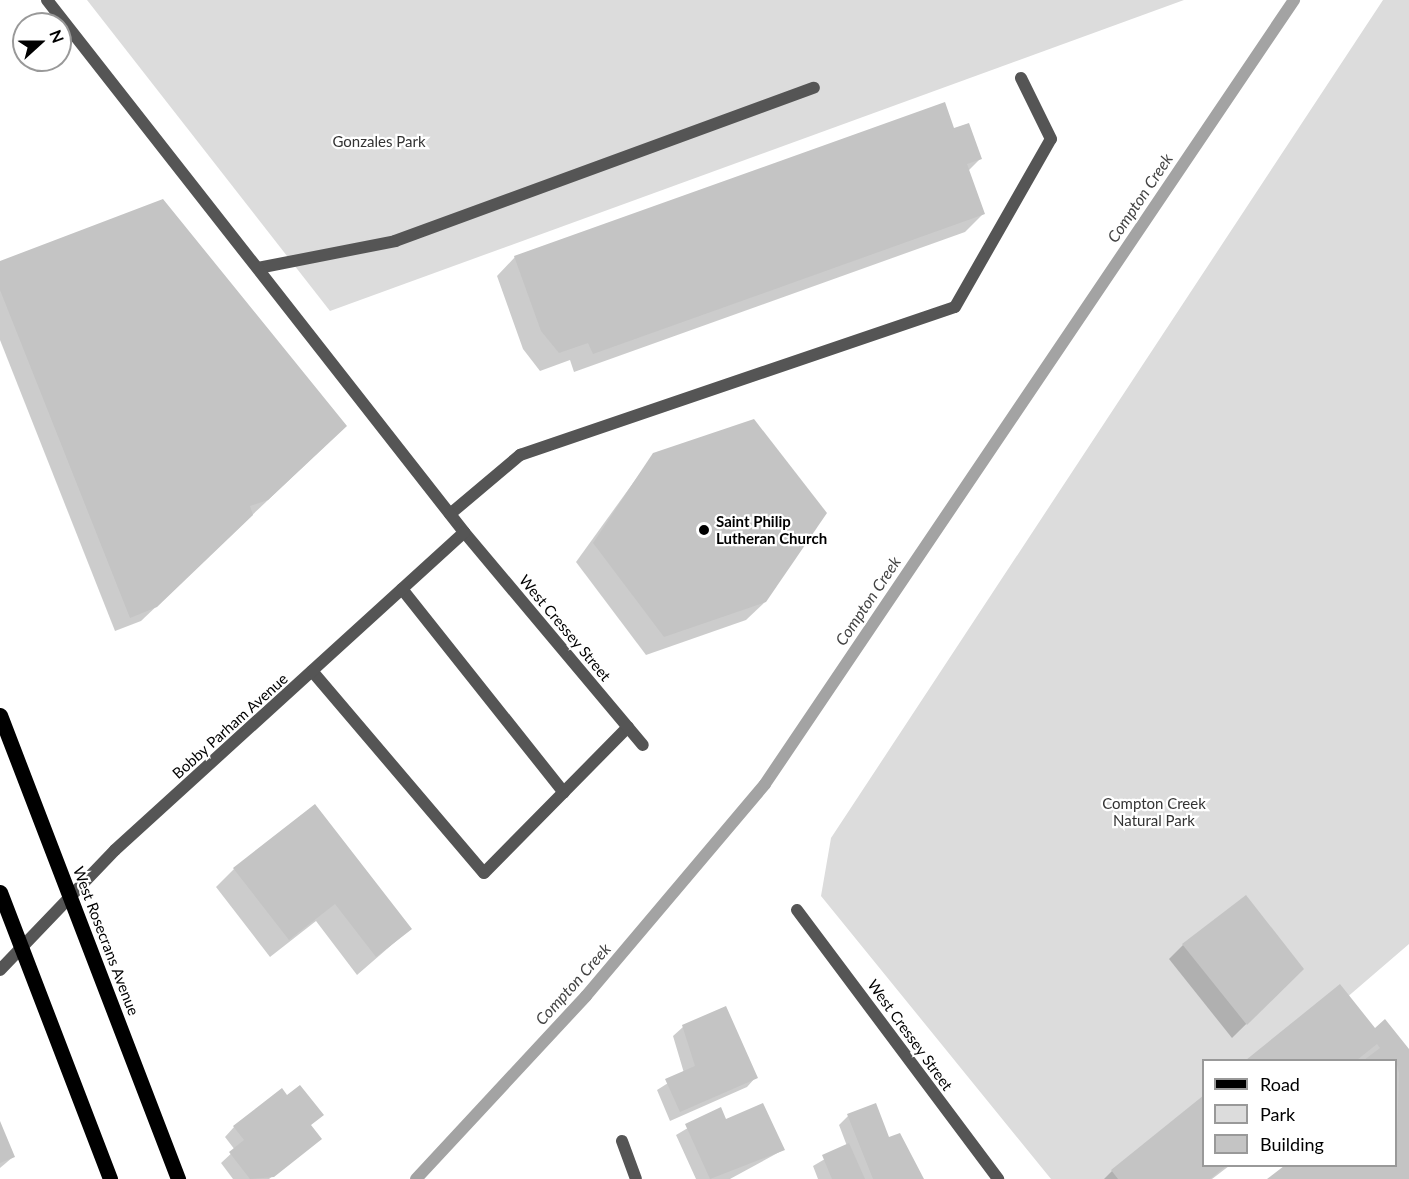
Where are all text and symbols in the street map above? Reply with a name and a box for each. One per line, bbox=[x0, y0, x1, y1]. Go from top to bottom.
north arrow bbox=[12, 12, 72, 72]
text: N bbox=[46, 27, 68, 45]
park label: Gonzales Park bbox=[332, 133, 426, 151]
water label: Compton Creek bbox=[1103, 150, 1177, 246]
place label: Saint Philip Lutheran Church bbox=[716, 512, 827, 547]
marker: Saint Philip Lutheran Church bbox=[697, 523, 711, 537]
water label: Compton Creek bbox=[831, 553, 905, 649]
street label: West Cressey Street bbox=[515, 571, 615, 685]
street label: Bobby Parham Avenue bbox=[168, 669, 292, 783]
park label: Compton Creek Natural Park bbox=[1102, 794, 1206, 829]
street label: West Rosecrans Avenue bbox=[69, 864, 143, 1018]
water label: Compton Creek bbox=[531, 939, 615, 1029]
street label: West Cressey Street bbox=[864, 976, 956, 1094]
legend bbox=[1202, 1059, 1397, 1167]
text: Road bbox=[1260, 1073, 1300, 1095]
text: Park bbox=[1260, 1103, 1295, 1125]
text: Building bbox=[1260, 1133, 1324, 1155]

